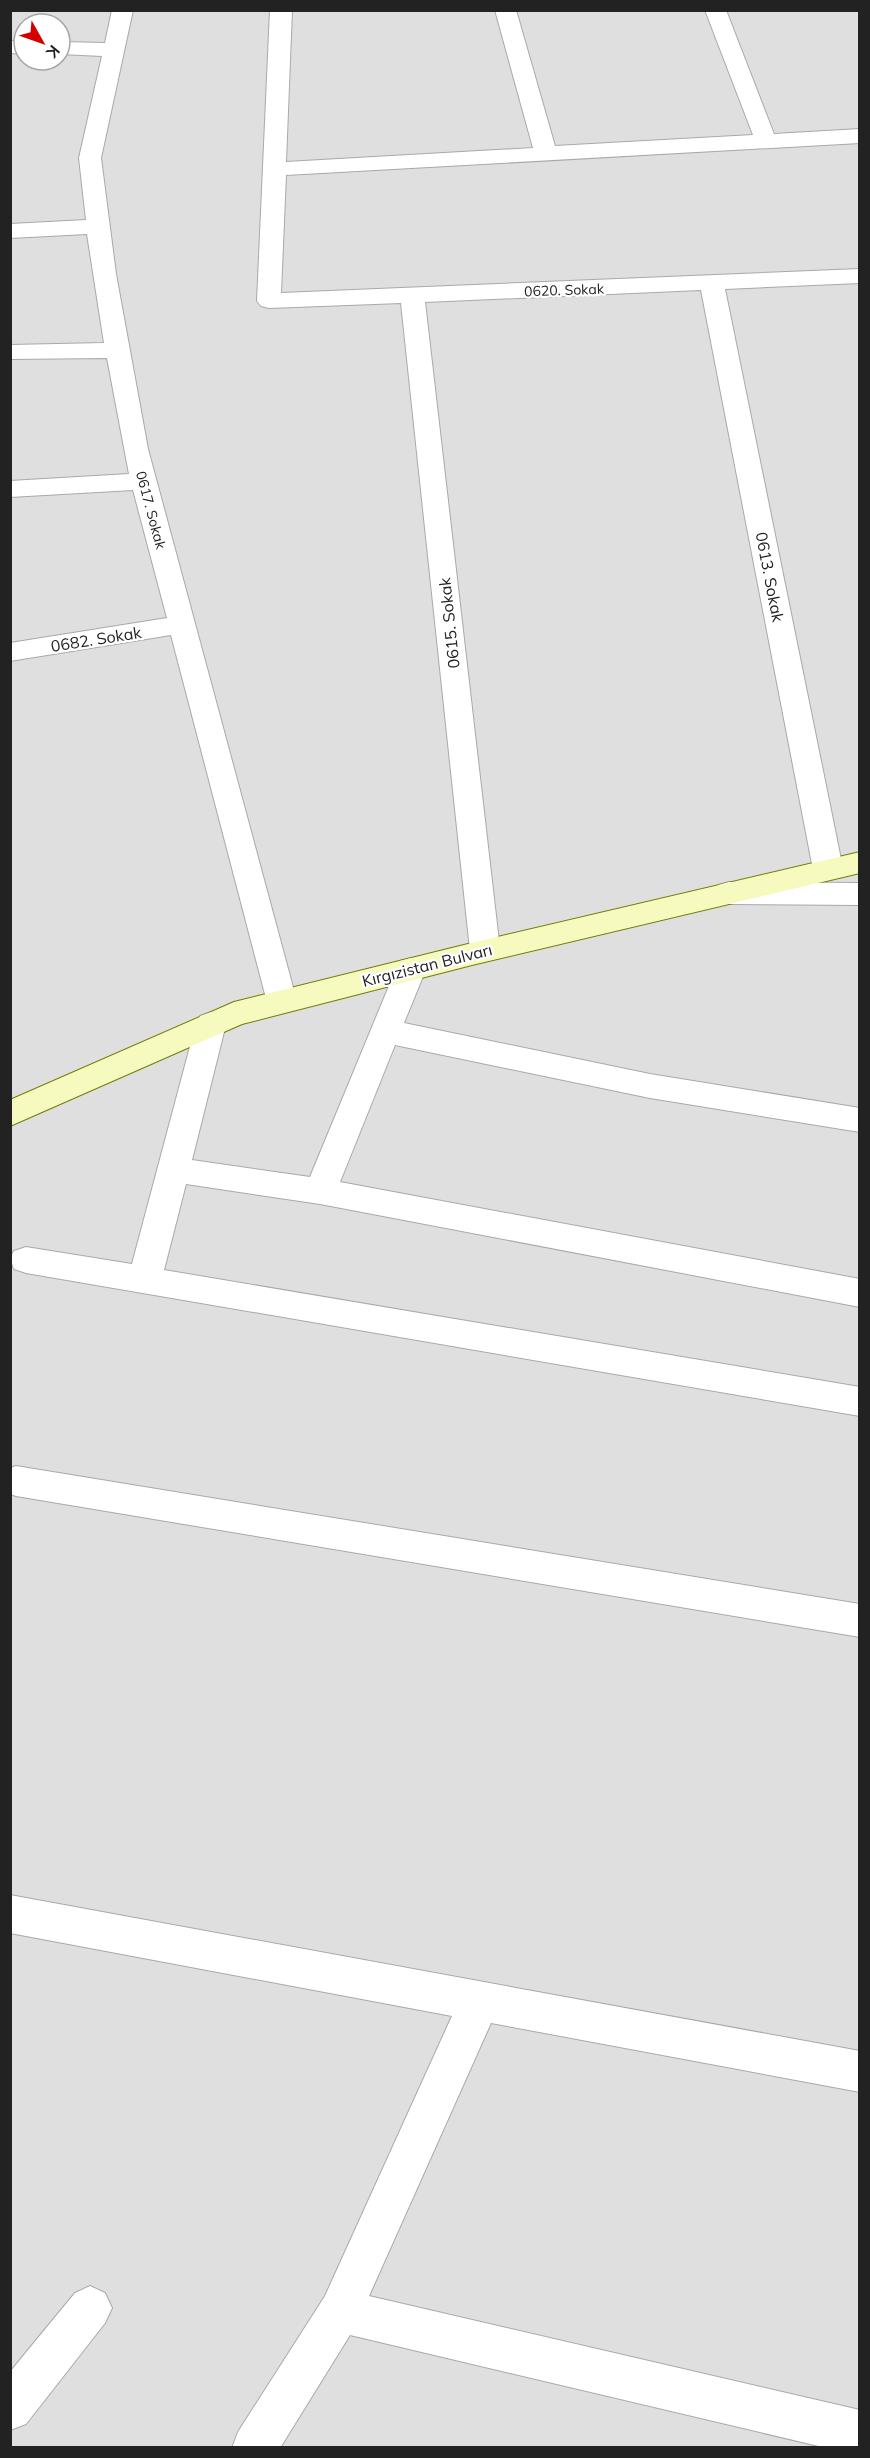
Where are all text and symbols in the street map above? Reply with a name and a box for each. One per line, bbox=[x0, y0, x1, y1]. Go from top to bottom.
north arrow bbox=[12, 12, 72, 72]
text: K bbox=[42, 41, 65, 63]
street label: 0620. Sokak bbox=[524, 280, 605, 300]
street label: 0617. Sokak bbox=[132, 469, 170, 552]
street label: 0613. Sokak bbox=[751, 530, 789, 624]
street label: 0615. Sokak bbox=[434, 576, 464, 669]
street label: 0682. Sokak bbox=[49, 622, 143, 656]
street label: Kırgızistan Bulvarı bbox=[360, 939, 494, 991]

